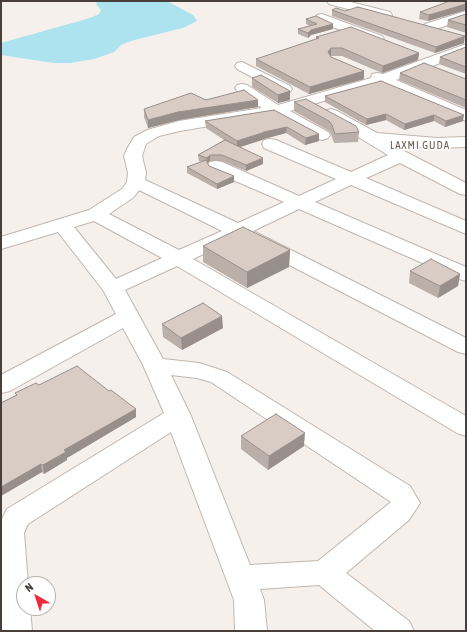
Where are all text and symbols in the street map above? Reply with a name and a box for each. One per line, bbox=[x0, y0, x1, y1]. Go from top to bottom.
district label: LAXMI GUDA bbox=[390, 139, 450, 153]
north arrow bbox=[16, 576, 56, 616]
text: N bbox=[23, 581, 35, 594]

